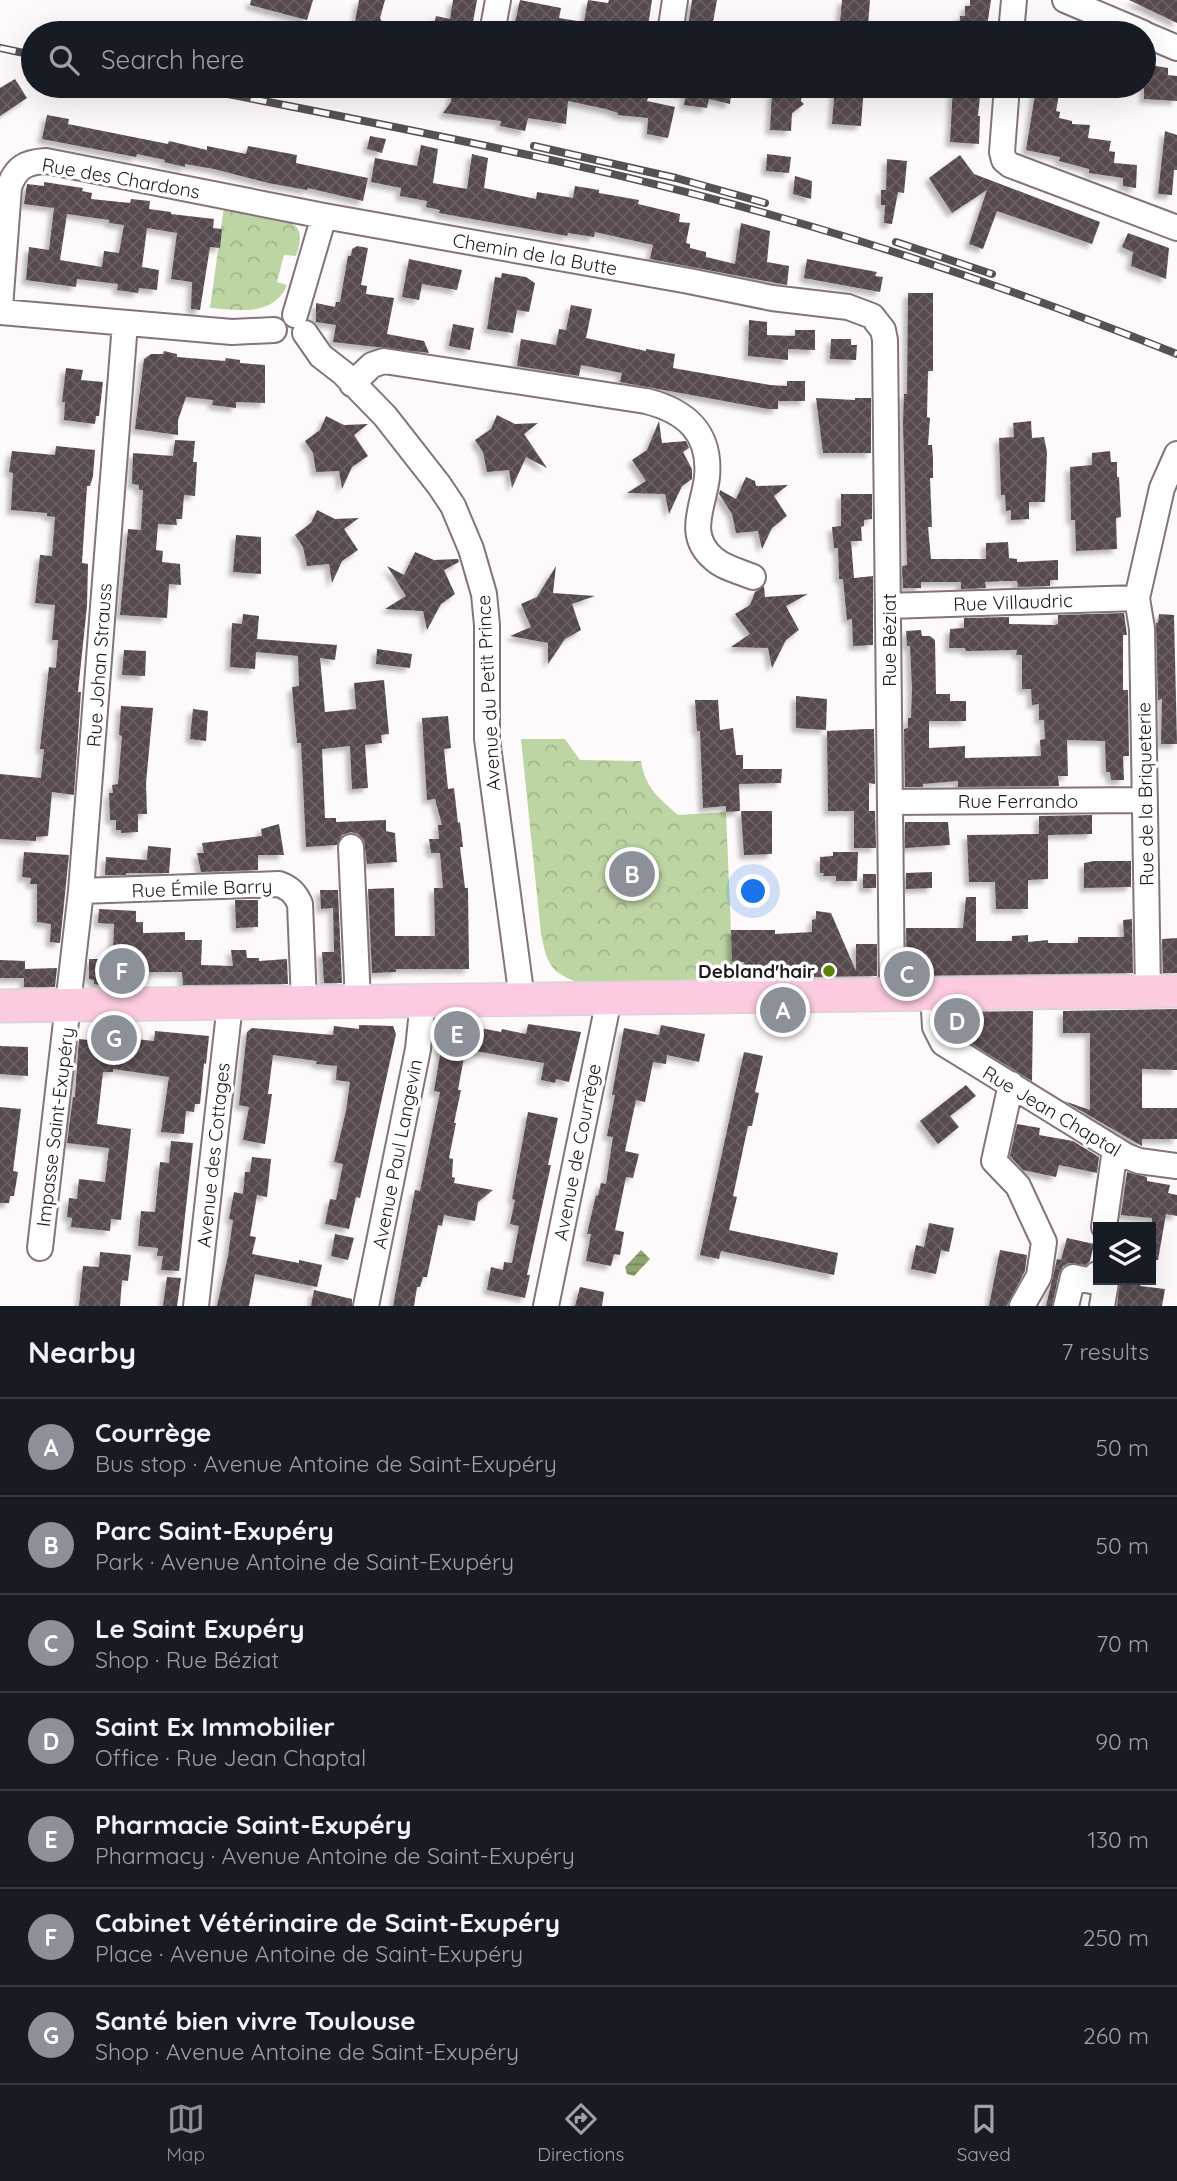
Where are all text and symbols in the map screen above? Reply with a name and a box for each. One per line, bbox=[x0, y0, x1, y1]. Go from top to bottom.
search box bbox=[21, 21, 1156, 98]
icon: search bbox=[45, 41, 83, 79]
text: Search here bbox=[101, 43, 245, 76]
street label: Rue des Chardons bbox=[40, 152, 202, 204]
street label: Chemin de la Butte bbox=[451, 228, 619, 280]
street label: Rue Johan Strauss bbox=[81, 582, 117, 748]
street label: Rue Villaudric bbox=[953, 588, 1073, 616]
street label: Rue Béziat bbox=[877, 593, 901, 687]
street label: Avenue du Petit Prince bbox=[471, 594, 505, 792]
street label: Rue de la Briqueterie bbox=[1131, 702, 1159, 886]
street label: Rue Ferrando bbox=[958, 789, 1078, 813]
pin: B bbox=[609, 848, 655, 900]
street label: Rue Émile Barry bbox=[131, 874, 273, 902]
your location bbox=[736, 874, 770, 908]
pin: F bbox=[99, 945, 145, 997]
pin: C bbox=[884, 948, 930, 1000]
place label: Debland'hair bbox=[698, 959, 815, 983]
marker: Debland'hair bbox=[821, 963, 837, 979]
pin: A bbox=[760, 984, 806, 1036]
pin: D bbox=[934, 995, 980, 1047]
pin: E bbox=[434, 1008, 480, 1060]
pin: G bbox=[91, 1012, 137, 1064]
street label: Impasse Saint-Exupéry bbox=[31, 1026, 79, 1228]
street label: Avenue Paul Langevin bbox=[367, 1057, 427, 1251]
street label: Rue Jean Chaptal bbox=[978, 1060, 1126, 1162]
street label: Avenue des Cottages bbox=[191, 1061, 235, 1249]
street label: Avenue de Courrège bbox=[548, 1062, 606, 1242]
map controls bbox=[1093, 1222, 1156, 1285]
button: layers bbox=[1093, 1222, 1156, 1285]
text: Nearby bbox=[28, 1333, 136, 1371]
text: 7 results bbox=[1061, 1337, 1149, 1366]
text: Courrège bbox=[95, 1416, 211, 1449]
text: A bbox=[44, 1433, 58, 1462]
text: 50 m bbox=[1096, 1433, 1149, 1462]
text: Bus stop · Avenue Antoine de Saint-Exupéry bbox=[95, 1449, 557, 1478]
text: Parc Saint-Exupéry bbox=[95, 1514, 334, 1547]
text: B bbox=[43, 1531, 59, 1560]
text: 50 m bbox=[1096, 1531, 1149, 1560]
text: Park · Avenue Antoine de Saint-Exupéry bbox=[95, 1547, 514, 1576]
text: Le Saint Exupéry bbox=[95, 1612, 305, 1645]
text: C bbox=[44, 1629, 58, 1658]
text: 70 m bbox=[1096, 1629, 1149, 1658]
text: Shop · Rue Béziat bbox=[95, 1645, 279, 1674]
text: Saint Ex Immobilier bbox=[95, 1710, 335, 1743]
text: D bbox=[43, 1727, 59, 1756]
text: 90 m bbox=[1095, 1727, 1149, 1756]
text: Office · Rue Jean Chaptal bbox=[95, 1743, 366, 1772]
text: Pharmacie Saint-Exupéry bbox=[95, 1808, 411, 1841]
text: E bbox=[44, 1825, 58, 1854]
text: 130 m bbox=[1087, 1825, 1149, 1854]
text: Pharmacy · Avenue Antoine de Saint-Exupéry bbox=[95, 1841, 575, 1870]
text: Cabinet Vétérinaire de Saint-Exupéry bbox=[95, 1906, 560, 1939]
text: F bbox=[45, 1923, 57, 1952]
text: 250 m bbox=[1083, 1923, 1149, 1952]
text: Place · Avenue Antoine de Saint-Exupéry bbox=[95, 1939, 523, 1968]
text: Santé bien vivre Toulouse bbox=[95, 2004, 416, 2037]
text: G bbox=[43, 2021, 59, 2050]
text: 260 m bbox=[1083, 2021, 1149, 2050]
text: Shop · Avenue Antoine de Saint-Exupéry bbox=[95, 2037, 519, 2066]
tab: Map bbox=[166, 2100, 205, 2166]
tab: Directions bbox=[537, 2100, 624, 2166]
tab: Saved bbox=[957, 2100, 1011, 2166]

